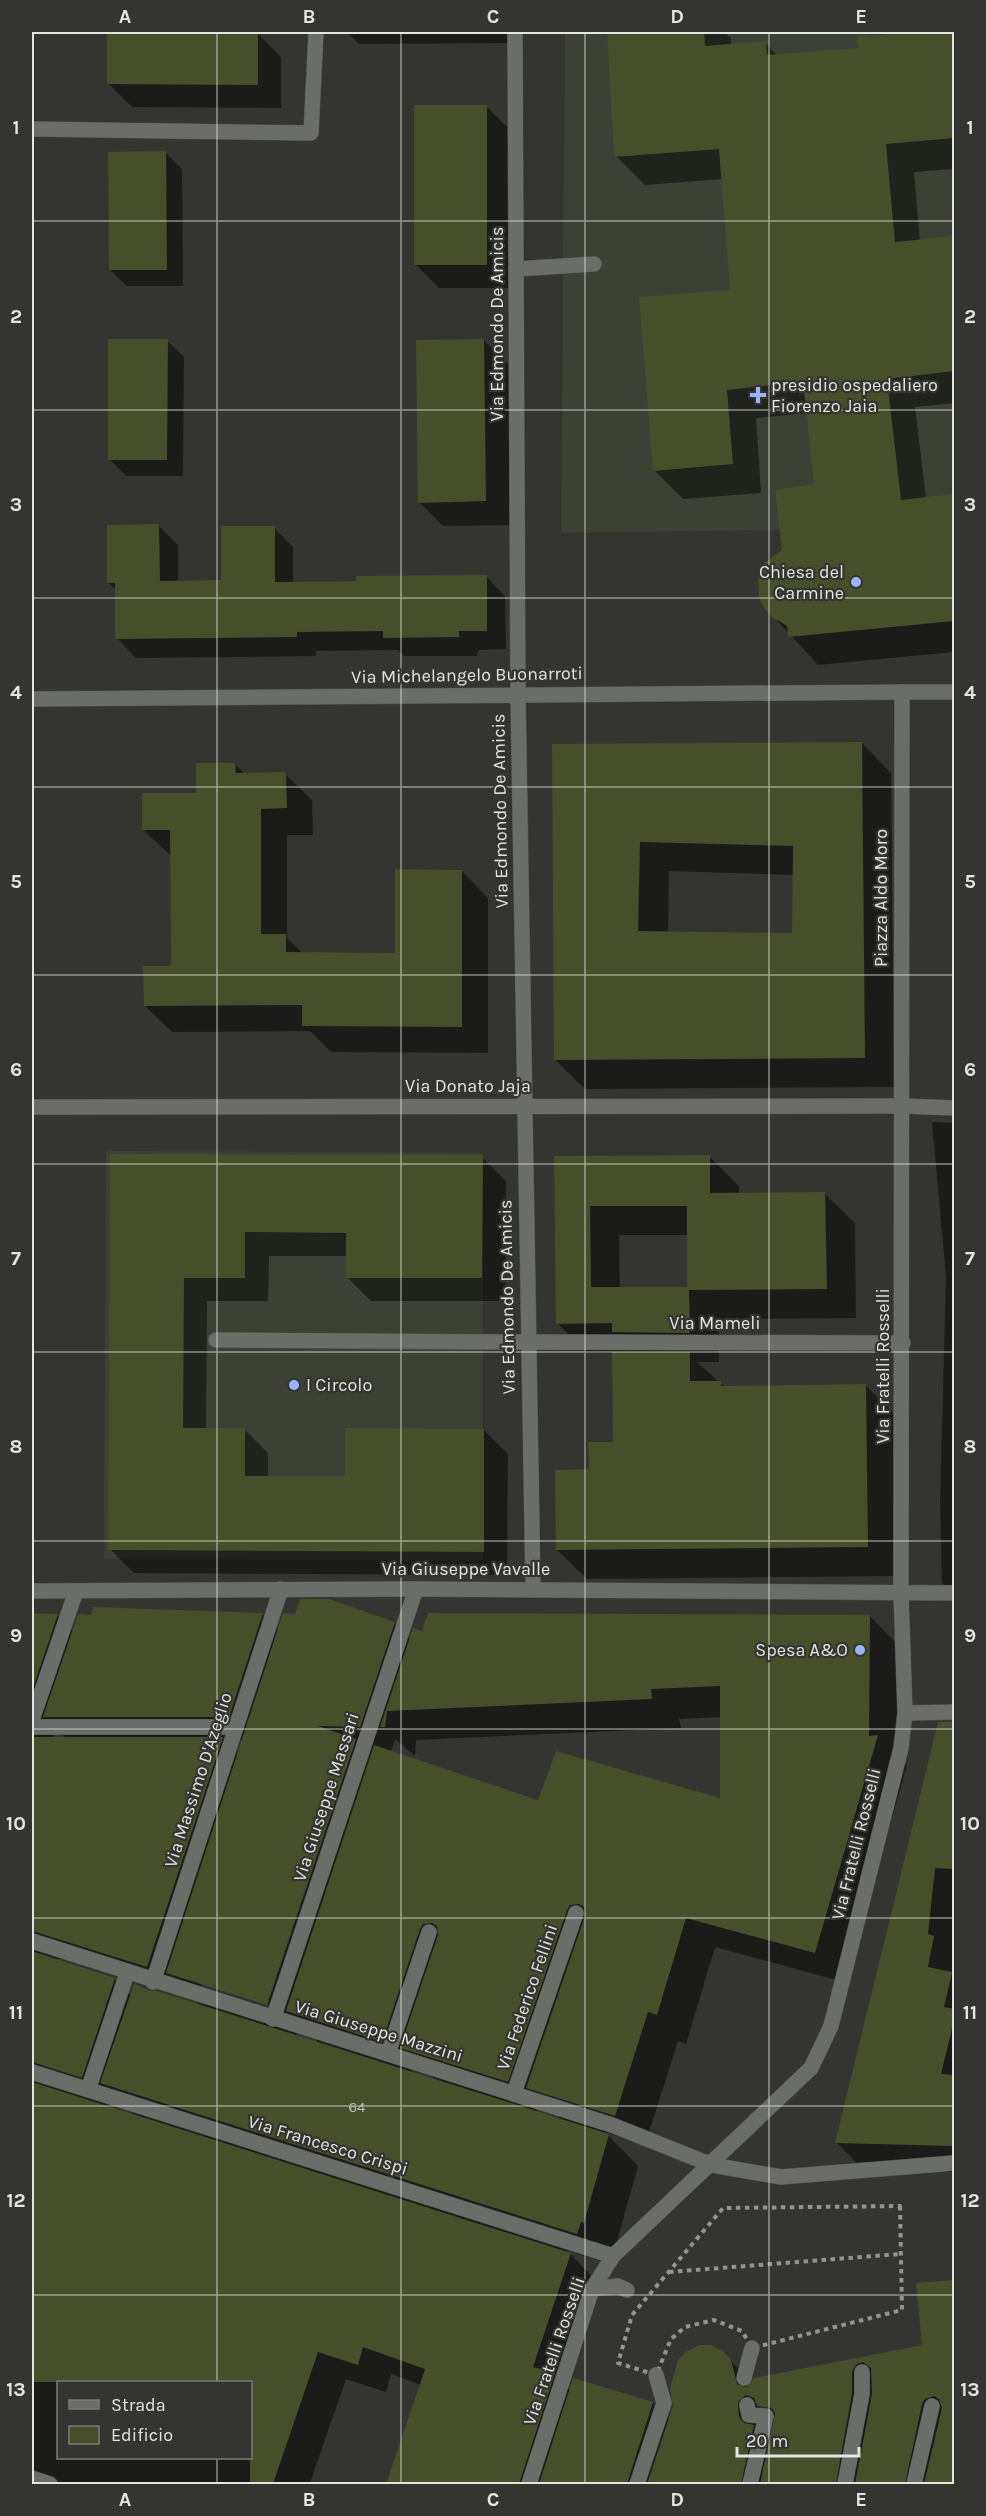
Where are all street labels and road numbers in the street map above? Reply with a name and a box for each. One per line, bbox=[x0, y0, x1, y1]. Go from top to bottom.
street label: Via Edmondo De Amicis bbox=[486, 227, 508, 421]
street label: Via Michelangelo Buonarroti bbox=[351, 662, 583, 688]
street label: Via Edmondo De Amicis bbox=[487, 713, 513, 909]
street label: Piazza Aldo Moro bbox=[870, 829, 892, 967]
street label: Via Donato Jaja bbox=[405, 1075, 531, 1097]
street label: Via Edmondo De Amicis bbox=[494, 1199, 520, 1395]
street label: Via Fratelli Rosselli bbox=[872, 1288, 894, 1444]
street label: Via Mameli bbox=[669, 1312, 761, 1334]
street label: Via Giuseppe Vavalle bbox=[382, 1558, 550, 1580]
street label: Via Massimo D'Azeglio bbox=[159, 1690, 237, 1870]
street label: Via Giuseppe Massari bbox=[288, 1710, 364, 1884]
street label: Via Fratelli Rosselli bbox=[826, 1766, 886, 1922]
street label: Via Federico Fellini bbox=[492, 1921, 562, 2073]
street label: Via Giuseppe Mazzini bbox=[292, 1995, 466, 2067]
street label: Via Francesco Crispi bbox=[245, 2110, 411, 2180]
street label: Via Fratelli Rosselli bbox=[518, 2274, 590, 2428]

